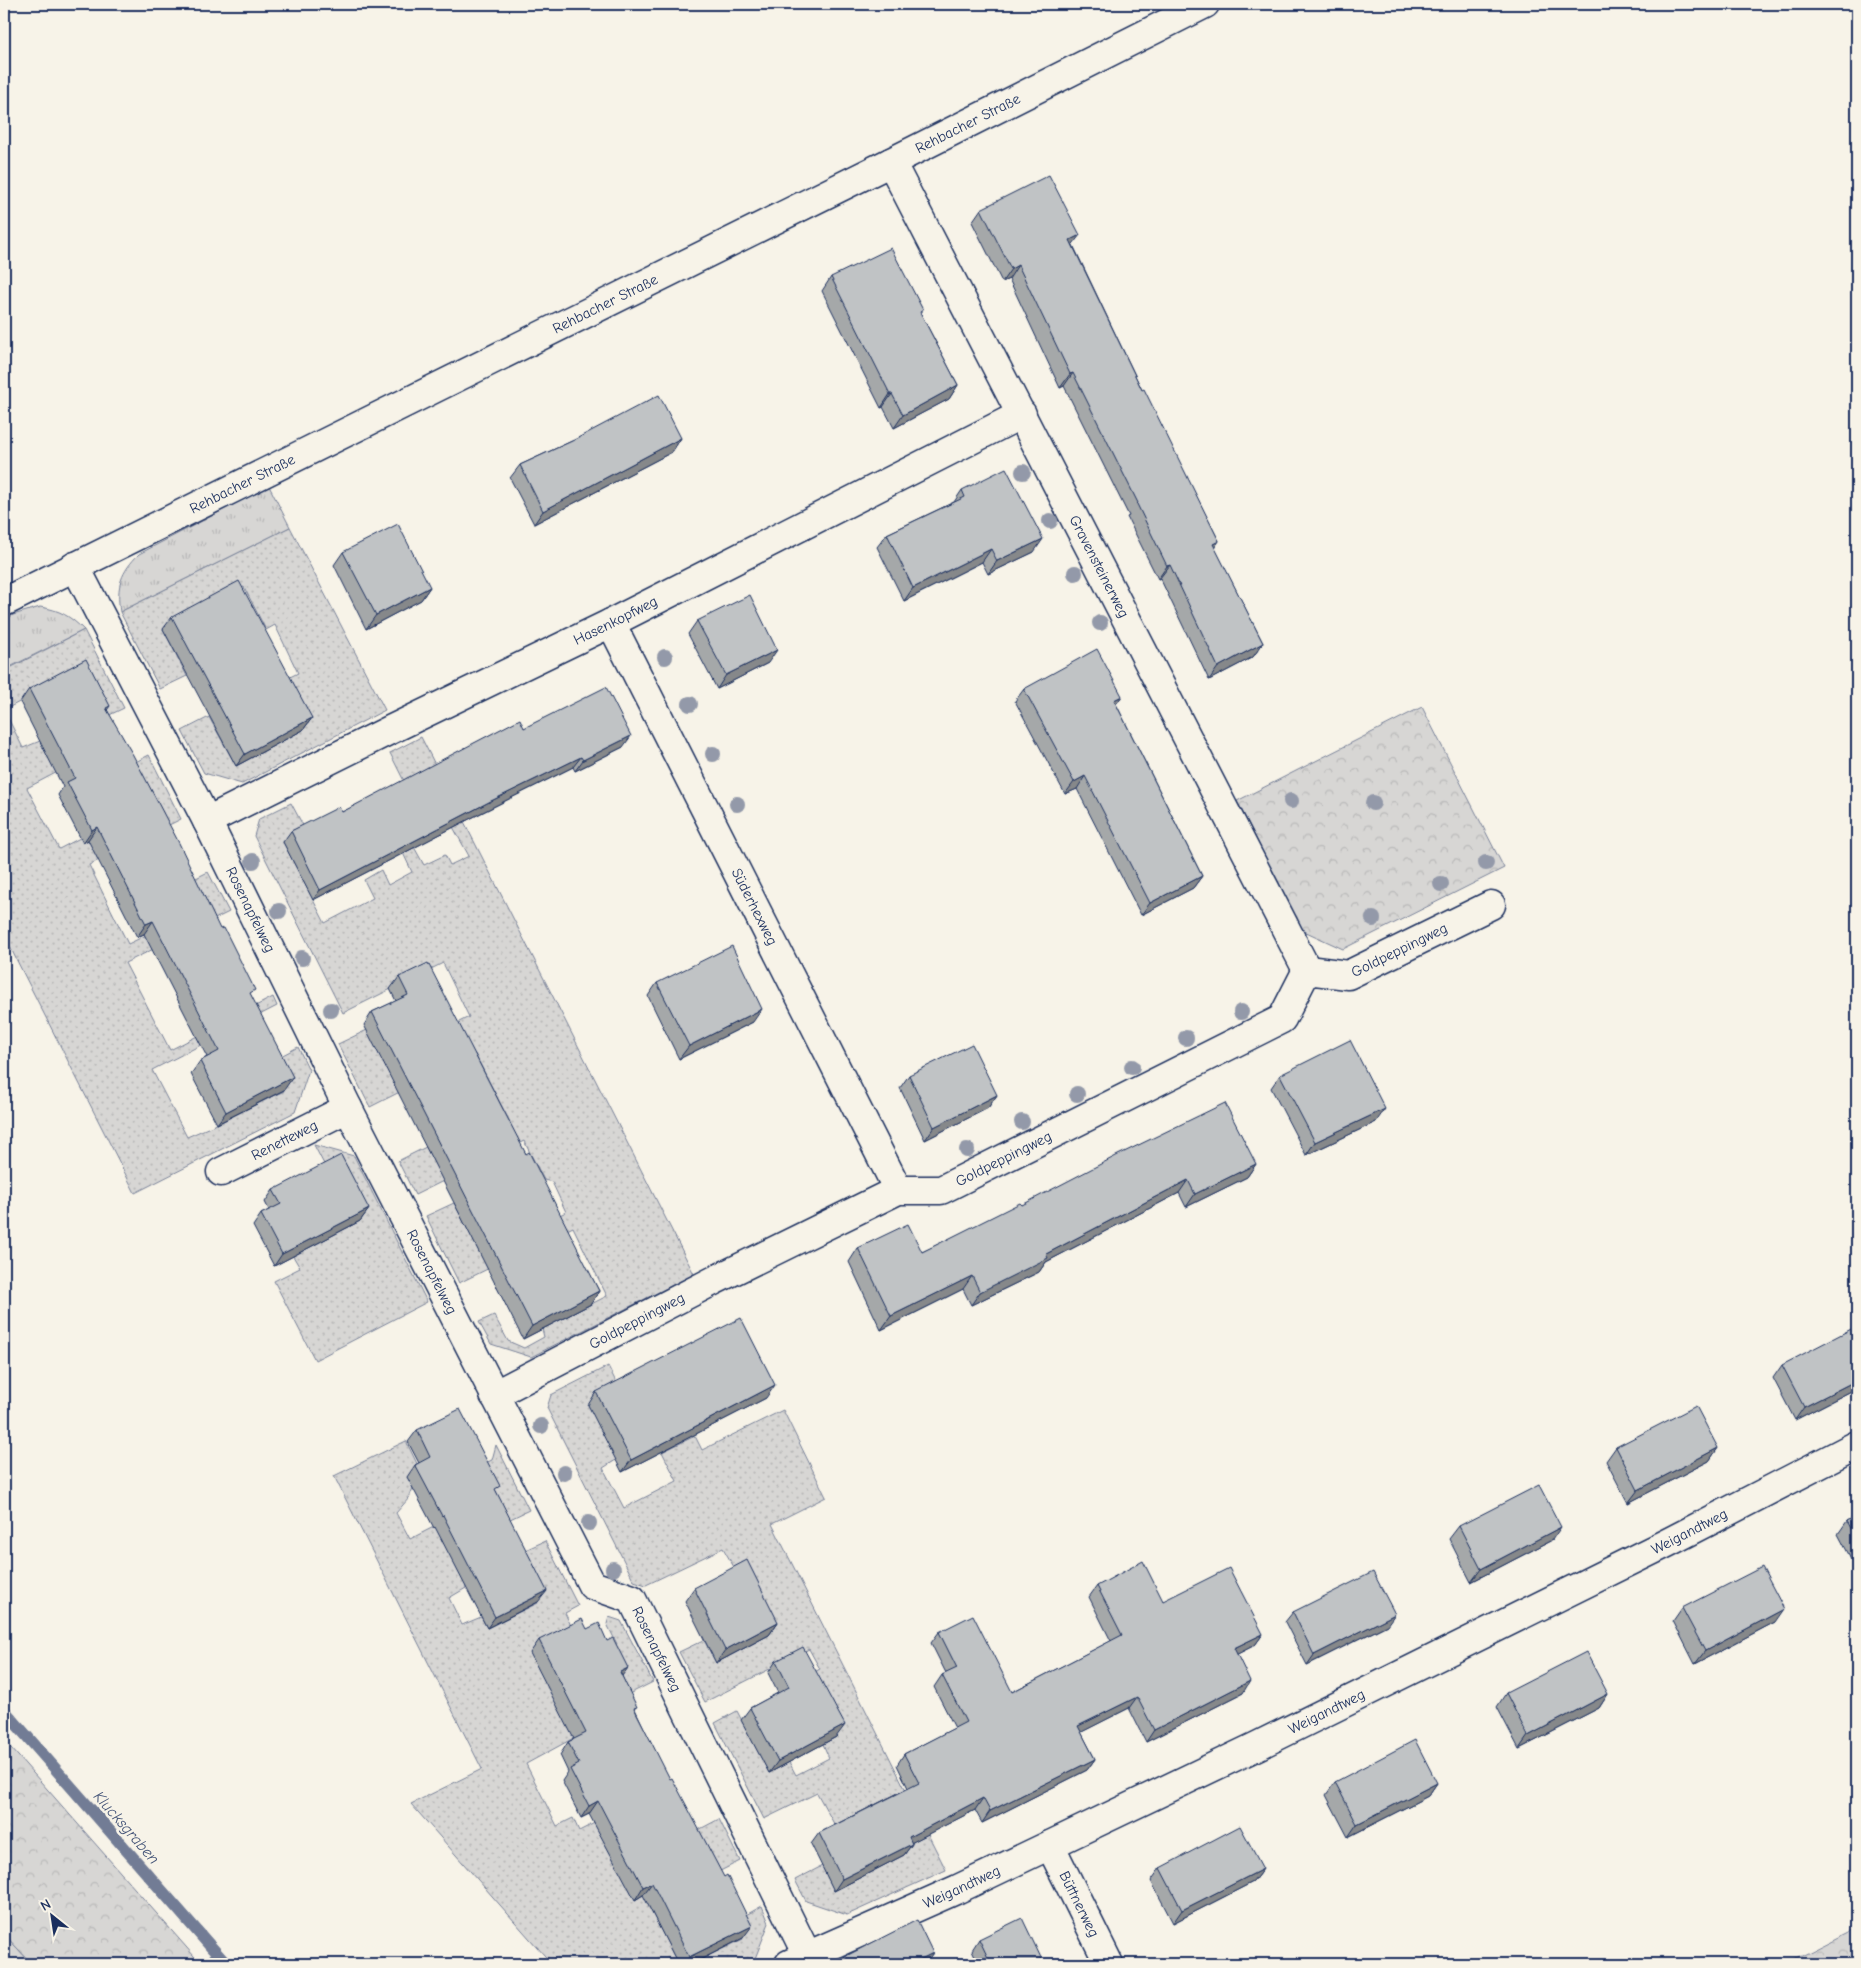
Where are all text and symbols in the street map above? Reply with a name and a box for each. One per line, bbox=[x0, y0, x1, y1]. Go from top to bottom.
street label: Rehbacher Straße bbox=[912, 89, 1024, 157]
street label: Rehbacher Straße bbox=[549, 270, 661, 337]
street label: Rehbacher Straße bbox=[187, 450, 298, 517]
street label: Gravensteinerweg bbox=[1065, 512, 1133, 621]
street label: Hasenkopfweg bbox=[570, 592, 661, 649]
street label: Rosenapfelweg bbox=[222, 864, 279, 956]
street label: Süderhexweg bbox=[728, 865, 782, 948]
street label: Goldpeppingweg bbox=[1348, 919, 1451, 981]
street label: Renetteweg bbox=[248, 1116, 321, 1164]
street label: Goldpeppingweg bbox=[952, 1127, 1055, 1190]
street label: Rosenapfelweg bbox=[403, 1226, 461, 1317]
street label: Goldpeppingweg bbox=[586, 1288, 688, 1353]
street label: Weigandtweg bbox=[1648, 1504, 1731, 1558]
street label: Rosenapfelweg bbox=[628, 1603, 685, 1695]
street label: Weigandtweg bbox=[1285, 1685, 1368, 1738]
water label: Klucksgraben bbox=[90, 1787, 163, 1868]
street label: Weigandtweg bbox=[920, 1861, 1003, 1912]
street label: Büttnerweg bbox=[1055, 1868, 1103, 1940]
north arrow bbox=[28, 1890, 78, 1940]
text: N bbox=[38, 1896, 54, 1915]

